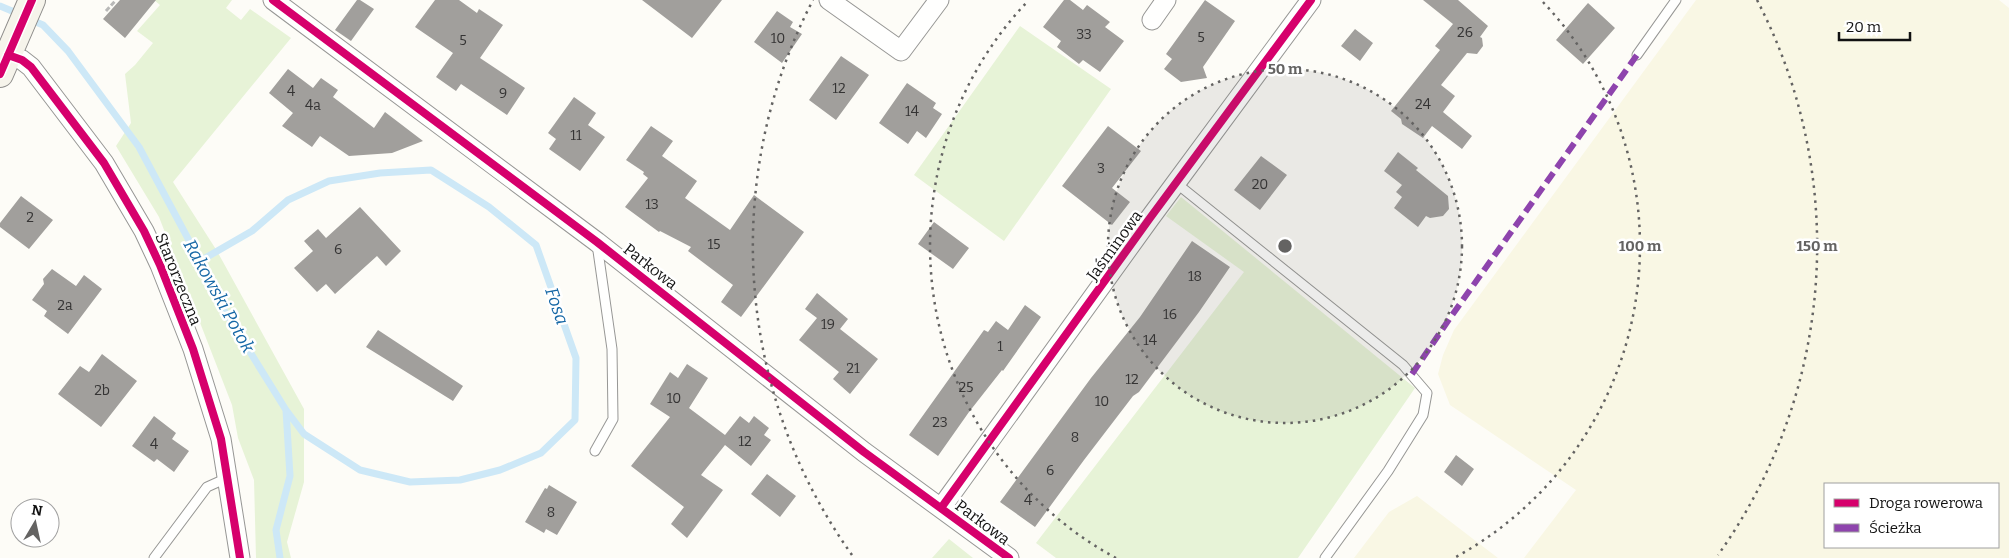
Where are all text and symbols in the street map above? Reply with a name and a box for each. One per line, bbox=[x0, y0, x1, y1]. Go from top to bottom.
scale bar bbox=[1839, 10, 1910, 42]
text: 20 m bbox=[1846, 18, 1882, 36]
house number: 26 bbox=[1457, 24, 1473, 41]
house number: 33 bbox=[1076, 26, 1092, 43]
house number: 5 bbox=[1197, 29, 1205, 46]
house number: 10 bbox=[771, 30, 785, 47]
house number: 5 bbox=[459, 32, 467, 49]
text: 50 m bbox=[1268, 60, 1303, 78]
house number: 12 bbox=[832, 80, 846, 97]
house number: 4 bbox=[287, 83, 295, 100]
house number: 9 bbox=[499, 85, 507, 102]
house number: 24 bbox=[1415, 96, 1431, 113]
house number: 4a bbox=[305, 97, 321, 114]
house number: 14 bbox=[905, 103, 919, 120]
house number: 11 bbox=[570, 127, 582, 144]
house number: 3 bbox=[1097, 160, 1105, 177]
house number: 20 bbox=[1252, 176, 1268, 193]
house number: 13 bbox=[645, 196, 659, 213]
street label: Jaśminowa bbox=[1082, 206, 1146, 285]
house number: 2 bbox=[26, 209, 34, 226]
street label: Starorzeczna bbox=[151, 230, 206, 328]
water label: Rakowski Potok bbox=[179, 235, 259, 357]
house number: 15 bbox=[707, 236, 721, 253]
centre of rings bbox=[1276, 237, 1294, 255]
text: 100 m bbox=[1619, 237, 1662, 255]
text: 150 m bbox=[1796, 237, 1838, 255]
street label: Parkowa bbox=[620, 239, 682, 294]
house number: 6 bbox=[334, 241, 342, 258]
house number: 18 bbox=[1188, 268, 1202, 285]
water label: Fosa bbox=[540, 284, 574, 328]
house number: 2a bbox=[57, 297, 73, 314]
house number: 16 bbox=[1163, 306, 1177, 323]
house number: 19 bbox=[821, 316, 835, 333]
house number: 14 bbox=[1143, 332, 1157, 349]
house number: 1 bbox=[997, 338, 1003, 355]
house number: 21 bbox=[846, 360, 860, 377]
house number: 12 bbox=[1125, 371, 1139, 388]
house number: 25 bbox=[958, 379, 974, 396]
house number: 2b bbox=[94, 382, 110, 399]
house number: 10 bbox=[667, 390, 681, 407]
house number: 10 bbox=[1095, 393, 1109, 410]
house number: 23 bbox=[932, 414, 948, 431]
house number: 8 bbox=[1071, 429, 1079, 446]
house number: 12 bbox=[738, 433, 752, 450]
house number: 4 bbox=[150, 436, 158, 453]
house number: 6 bbox=[1046, 462, 1054, 479]
legend bbox=[1824, 483, 1999, 548]
house number: 4 bbox=[1024, 492, 1032, 509]
text: Droga rowerowa bbox=[1869, 494, 1983, 512]
street label: Parkowa bbox=[952, 496, 1014, 549]
north arrow bbox=[10, 498, 60, 548]
text: N bbox=[30, 501, 44, 520]
house number: 8 bbox=[547, 504, 555, 521]
text: Ścieżka bbox=[1869, 519, 1921, 537]

